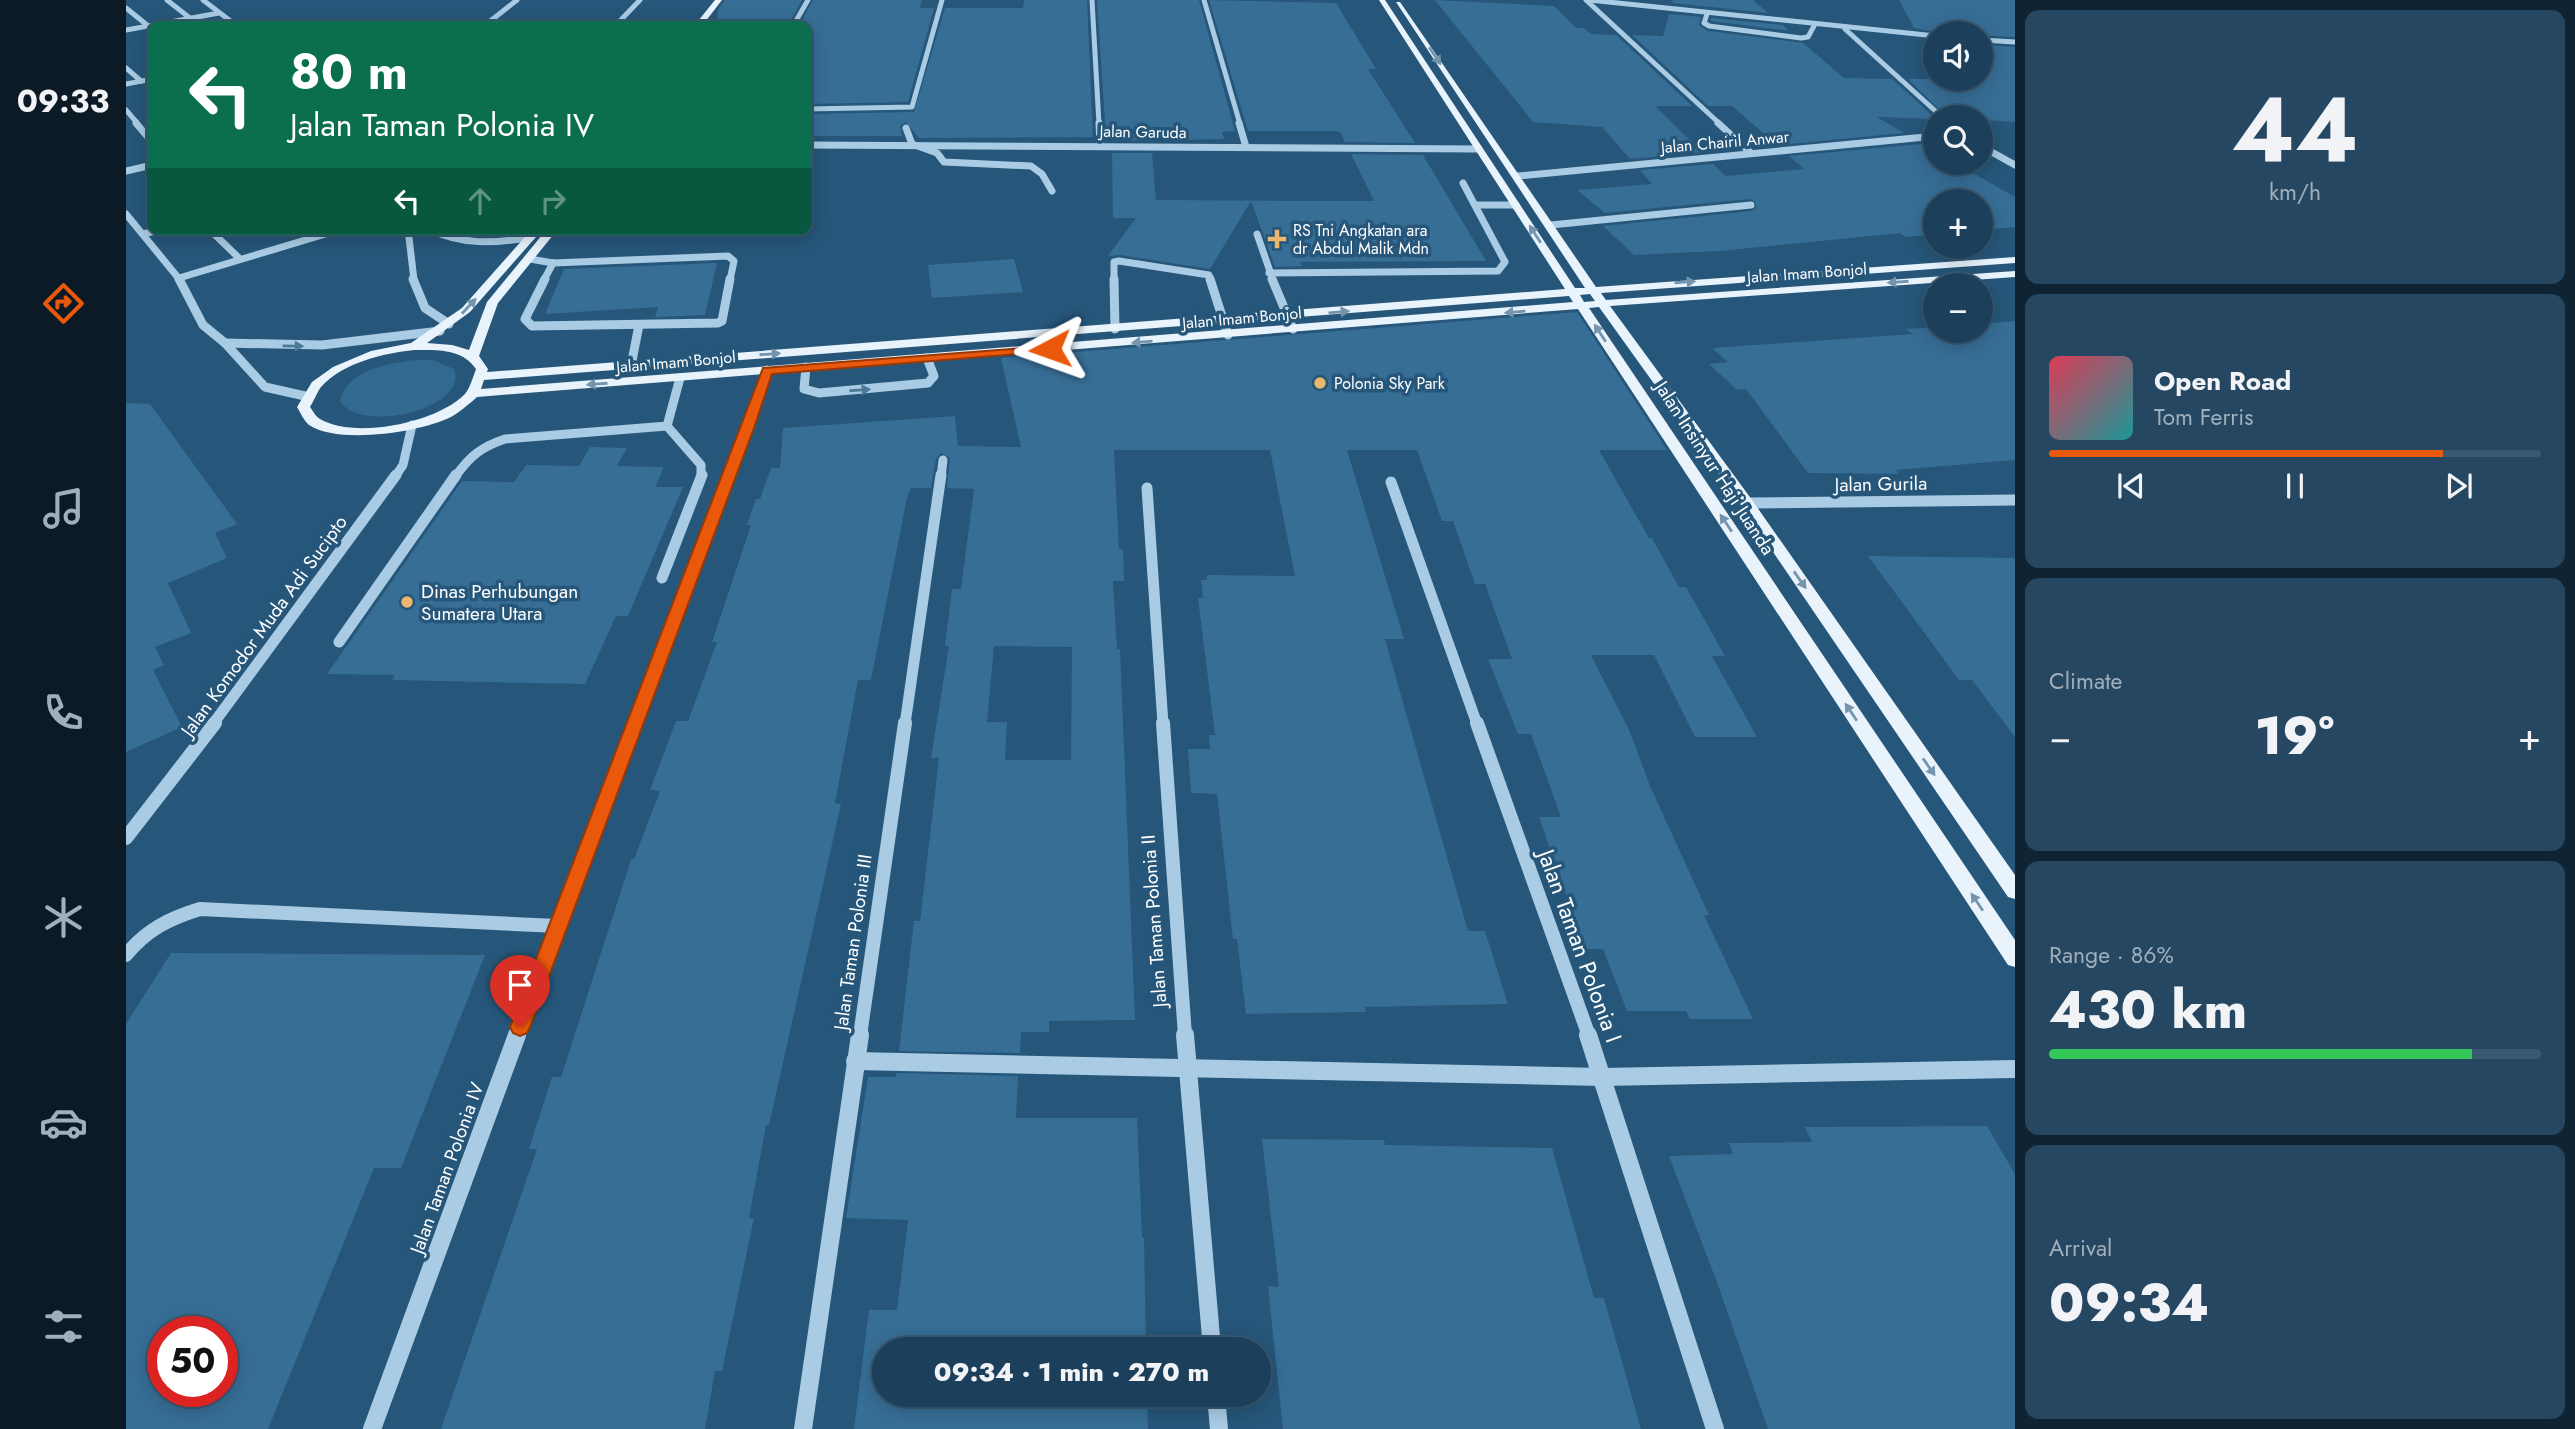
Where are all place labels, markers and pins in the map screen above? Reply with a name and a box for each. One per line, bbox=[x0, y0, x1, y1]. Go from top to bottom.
place label: RS Tni Angkatan ara dr Abdul Malik Mdn bbox=[1293, 219, 1429, 260]
marker: RS Tni Angkatan ara dr Abdul Malik Mdn bbox=[1267, 229, 1287, 249]
place label: Polonia Sky Park bbox=[1334, 372, 1446, 395]
marker: Polonia Sky Park bbox=[1312, 375, 1328, 391]
place label: Dinas Perhubungan Sumatera Utara bbox=[421, 578, 578, 627]
marker: Dinas Perhubungan Sumatera Utara bbox=[399, 594, 415, 610]
pin bbox=[490, 955, 550, 1027]

